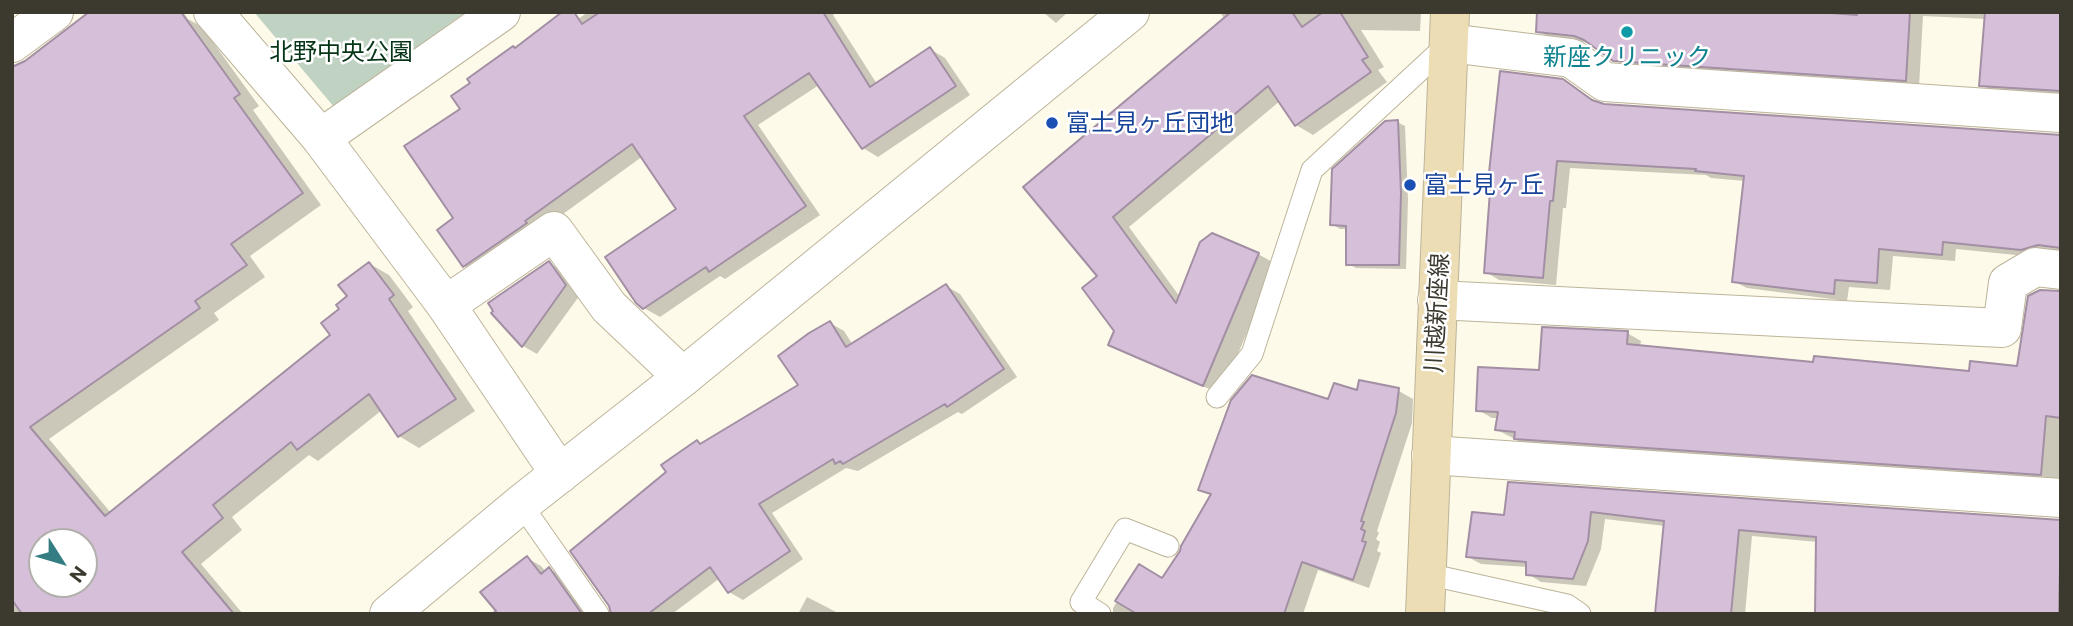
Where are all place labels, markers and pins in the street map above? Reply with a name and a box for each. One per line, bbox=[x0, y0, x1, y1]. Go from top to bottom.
marker: 新座クリニック bbox=[1619, 24, 1635, 40]
place label: 新座クリニック bbox=[1543, 43, 1711, 71]
place label: 富士見ヶ丘団地 bbox=[1066, 109, 1234, 137]
marker: 富士見ヶ丘団地 bbox=[1044, 115, 1060, 131]
place label: 富士見ヶ丘 bbox=[1424, 171, 1544, 199]
marker: 富士見ヶ丘 bbox=[1402, 177, 1418, 193]

